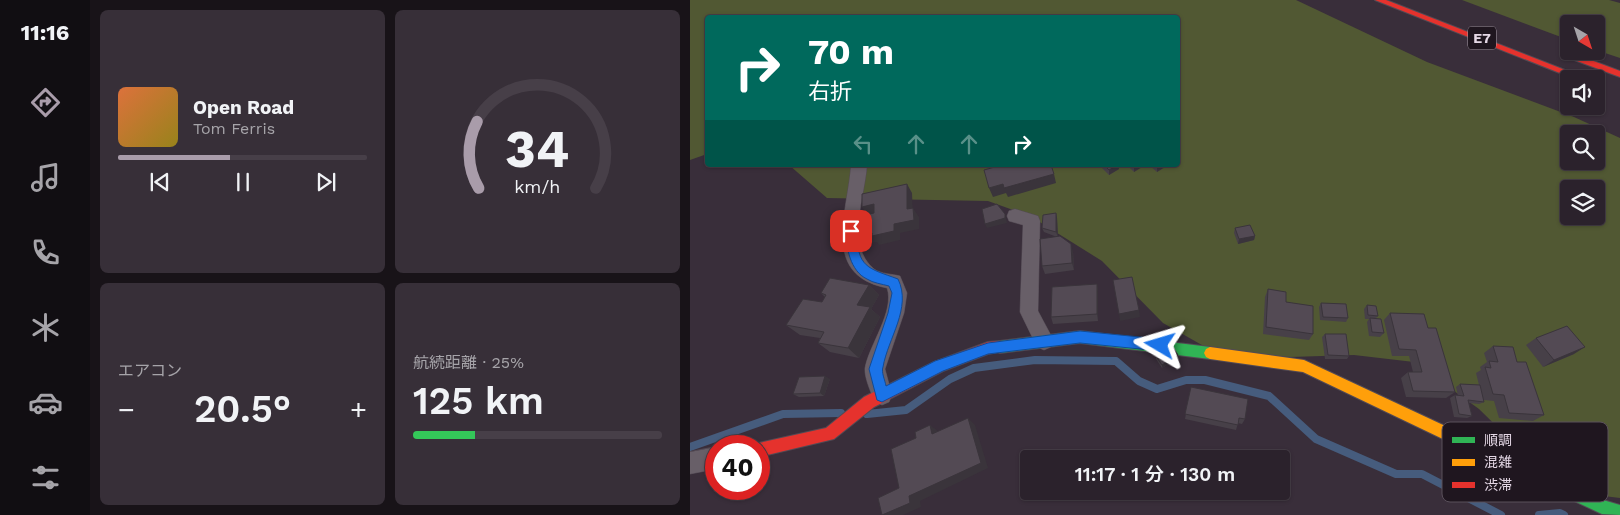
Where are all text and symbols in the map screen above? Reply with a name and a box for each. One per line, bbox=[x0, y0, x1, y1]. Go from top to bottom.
north arrow bbox=[1560, 15, 1605, 60]
map controls bbox=[1560, 15, 1605, 225]
text: 11:16 bbox=[21, 20, 69, 45]
road number: E7 bbox=[1468, 26, 1496, 49]
text: 70 m bbox=[808, 31, 894, 73]
icon: right bbox=[725, 35, 790, 100]
button: sound bbox=[1560, 70, 1605, 115]
text: 右折 bbox=[808, 79, 852, 104]
icon: directions bbox=[28, 85, 63, 120]
text: Open Road bbox=[193, 96, 294, 119]
text: Tom Ferris bbox=[193, 119, 275, 138]
text: 34 bbox=[505, 119, 570, 180]
button: search bbox=[1560, 125, 1605, 170]
icon: left bbox=[849, 130, 877, 158]
icon: ahead bbox=[902, 130, 930, 158]
icon: ahead bbox=[955, 130, 983, 158]
icon: right bbox=[1008, 130, 1036, 158]
icon: music bbox=[28, 160, 63, 195]
icon: previous bbox=[146, 168, 174, 196]
icon: pause bbox=[229, 168, 257, 196]
icon: next bbox=[312, 168, 340, 196]
text: km/h bbox=[514, 176, 561, 197]
button: layers bbox=[1560, 180, 1605, 225]
pin bbox=[830, 210, 872, 252]
icon: arrive bbox=[837, 217, 865, 245]
icon: phone bbox=[28, 235, 63, 270]
icon: climate bbox=[28, 310, 63, 345]
position arrow bbox=[1133, 318, 1185, 370]
text: 航続距離 · 25% bbox=[413, 353, 524, 372]
text: エアコン bbox=[118, 361, 182, 380]
text: 125 km bbox=[413, 379, 544, 423]
icon: car bbox=[28, 385, 63, 420]
text: 20.5° bbox=[194, 387, 291, 431]
text: − bbox=[118, 393, 135, 426]
text: + bbox=[350, 393, 367, 426]
legend bbox=[1442, 422, 1608, 502]
text: 順調 bbox=[1484, 432, 1512, 448]
speed limit sign: 40 bbox=[705, 435, 770, 500]
text: 混雑 bbox=[1484, 454, 1512, 470]
icon: filters bbox=[28, 460, 63, 495]
text: 11:17 · 1 分 · 130 m bbox=[1075, 463, 1235, 486]
text: 渋滞 bbox=[1484, 477, 1512, 493]

